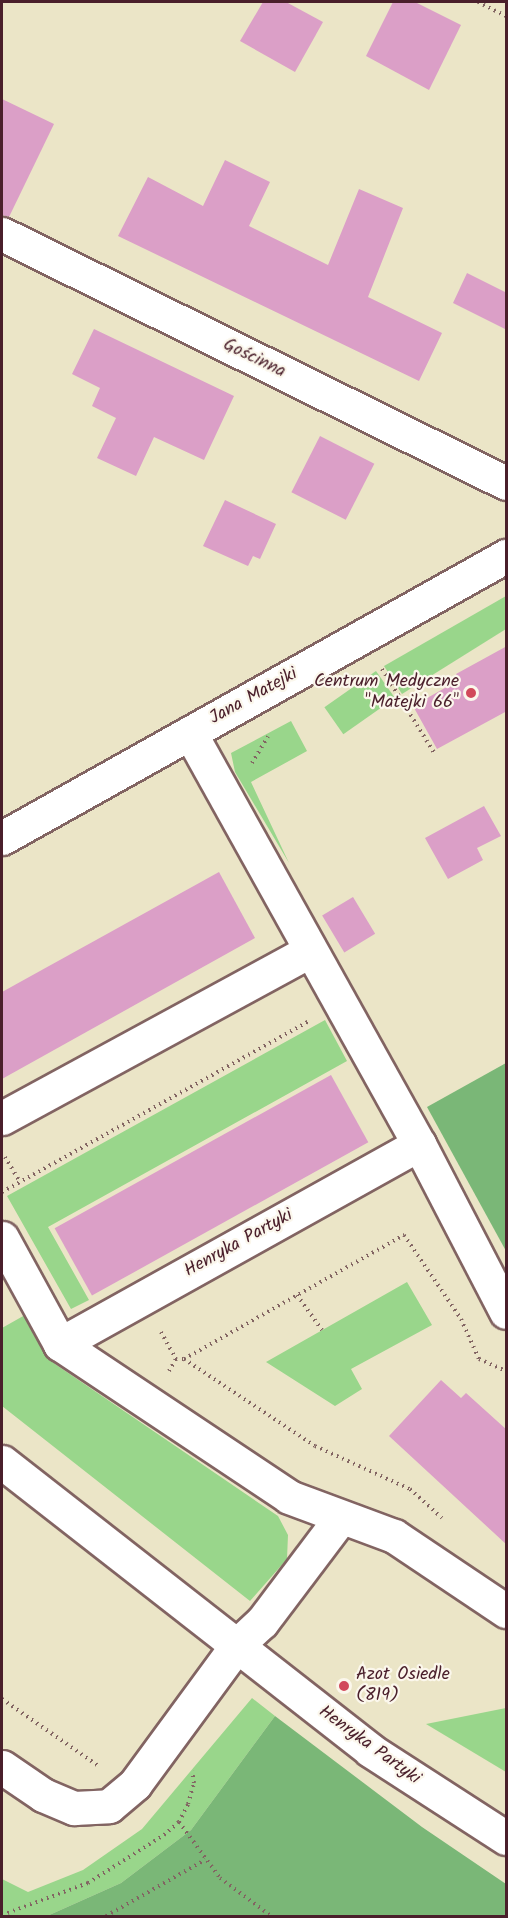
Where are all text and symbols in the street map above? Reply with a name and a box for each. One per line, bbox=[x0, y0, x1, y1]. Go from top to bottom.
street label: Gościnna bbox=[219, 335, 289, 383]
street label: Jana Matejki bbox=[206, 664, 302, 730]
place label: Centrum Medyczne "Matejki 66" bbox=[314, 672, 459, 714]
marker: Centrum Medyczne "Matejki 66" bbox=[464, 686, 478, 700]
street label: Henryka Partyki bbox=[181, 1205, 297, 1283]
place label: Azot Osiedle (819) bbox=[356, 1665, 450, 1708]
marker: Azot Osiedle (819) bbox=[337, 1679, 351, 1693]
street label: Henryka Partyki bbox=[314, 1702, 424, 1790]

